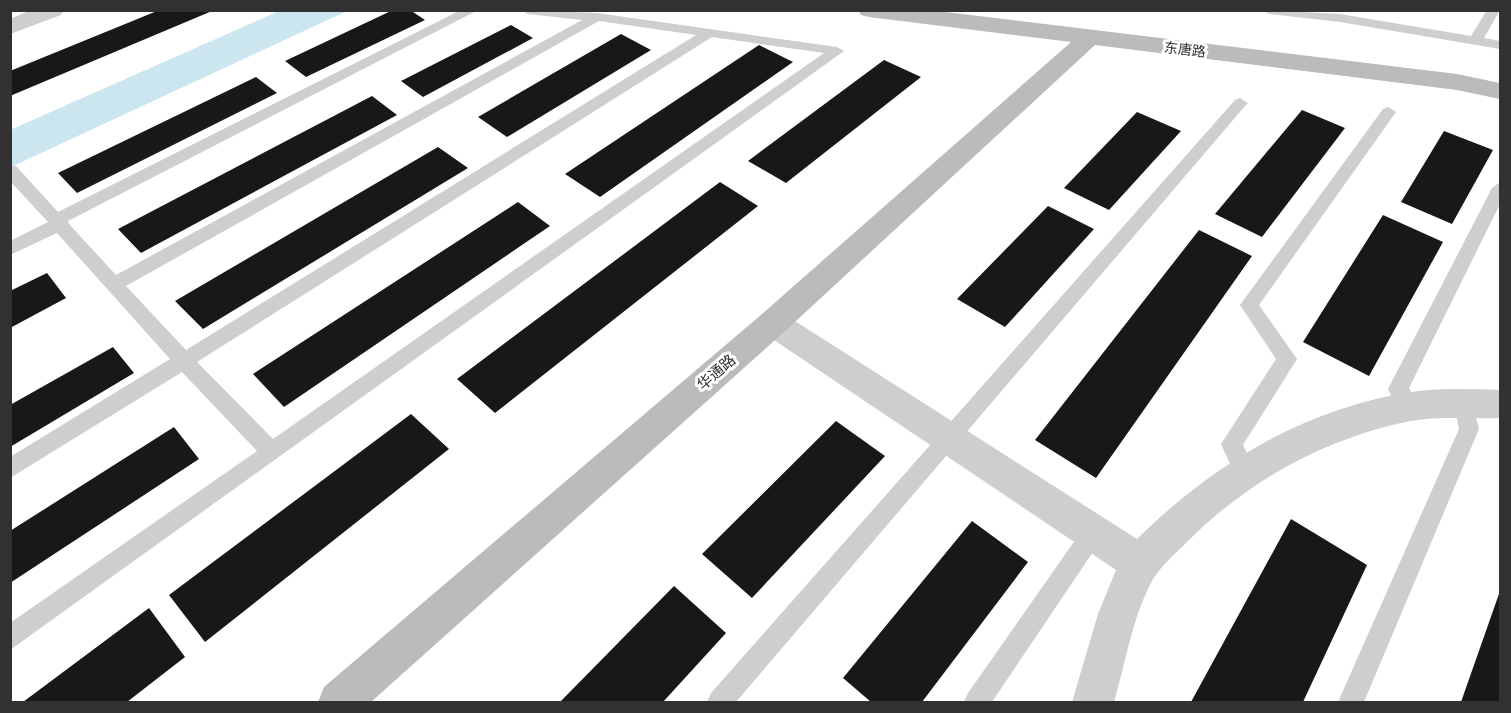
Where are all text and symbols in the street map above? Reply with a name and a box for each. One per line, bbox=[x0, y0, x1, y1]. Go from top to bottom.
street label: 东唐路 bbox=[1163, 36, 1207, 62]
street label: 华通路 bbox=[691, 349, 741, 395]

